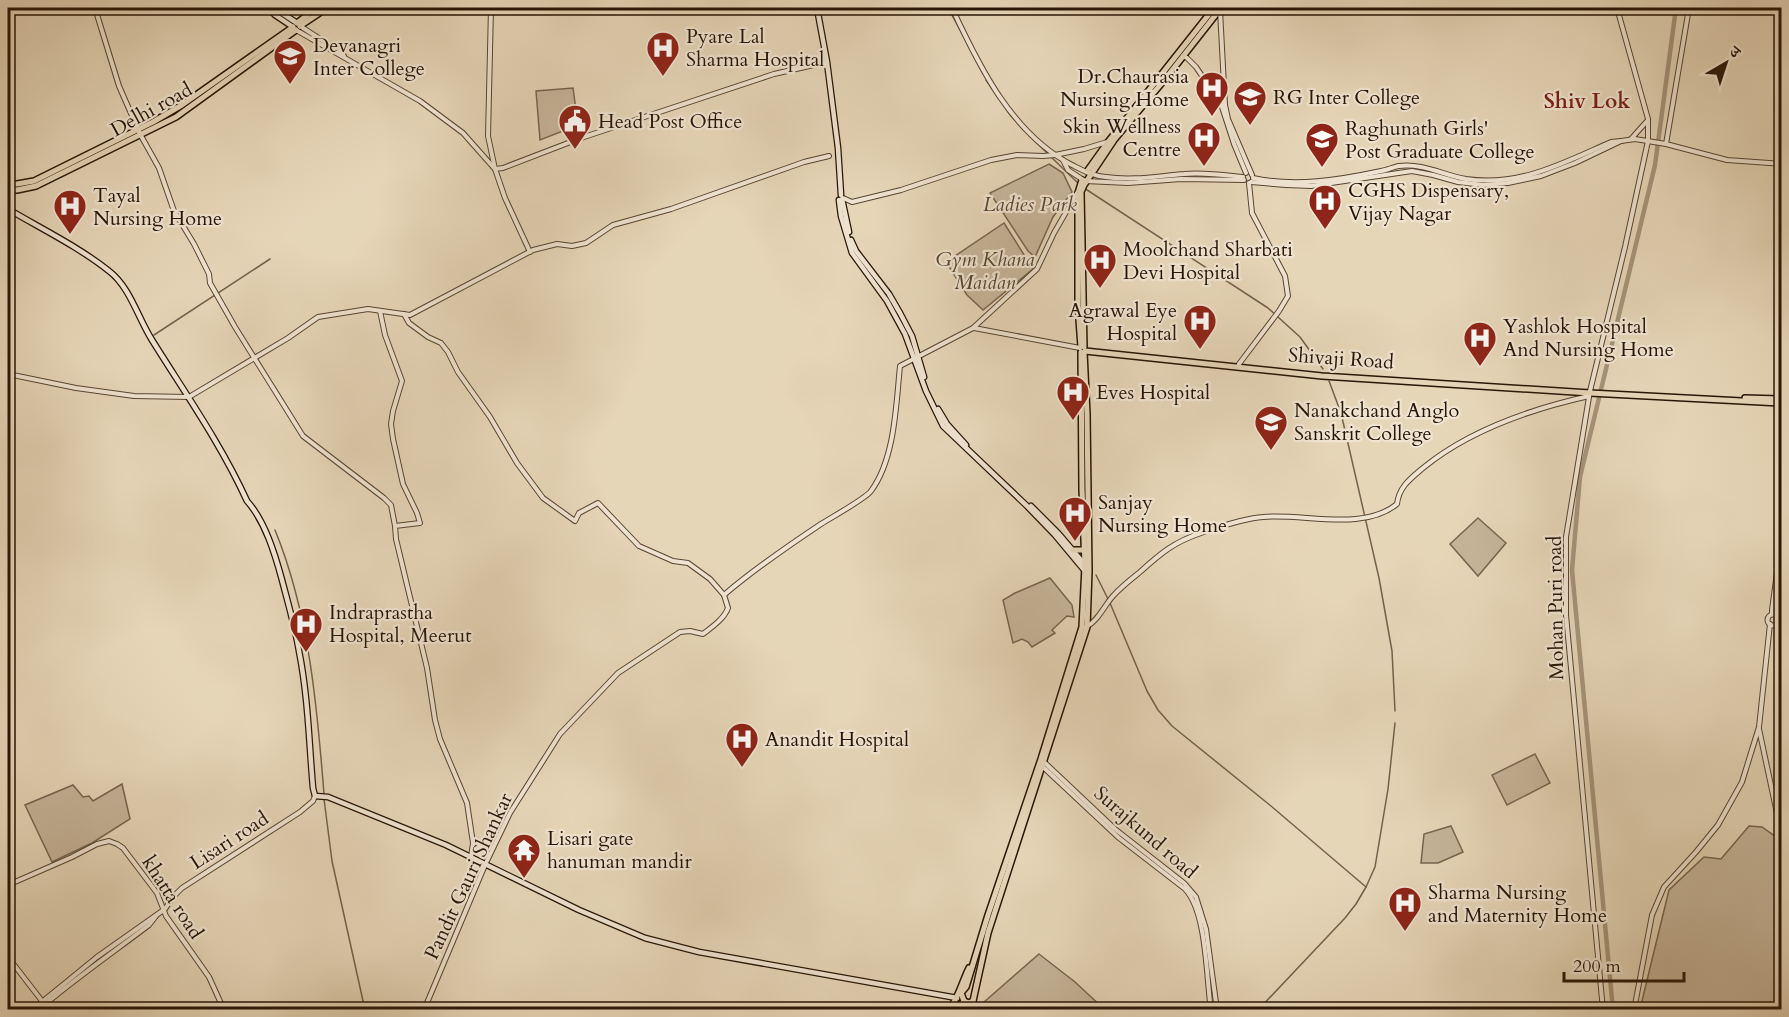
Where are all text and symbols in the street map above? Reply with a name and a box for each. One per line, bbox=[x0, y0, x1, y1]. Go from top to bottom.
place label: Pyare Lal Sharma Hospital bbox=[686, 23, 824, 73]
hospital icon: Pyare Lal Sharma Hospital bbox=[645, 30, 681, 77]
place label: Devanagri Inter College bbox=[313, 32, 425, 82]
north arrow bbox=[1696, 33, 1756, 93]
school or university icon: Devanagri Inter College bbox=[272, 38, 308, 85]
text: उ bbox=[1724, 40, 1746, 64]
place label: Dr.Chaurasia Nursing Home bbox=[1060, 63, 1189, 113]
hospital icon: Dr.Chaurasia Nursing Home bbox=[1194, 70, 1230, 117]
street label: Delhi road bbox=[105, 76, 197, 143]
school or university icon: RG Inter College bbox=[1232, 79, 1268, 126]
place label: RG Inter College bbox=[1273, 84, 1420, 111]
district label: Shiv Lok bbox=[1544, 87, 1630, 116]
public building icon: Head Post Office bbox=[557, 103, 593, 150]
place label: Head Post Office bbox=[598, 108, 742, 135]
place label: Skin Wellness Centre bbox=[1063, 113, 1181, 163]
place label: Raghunath Girls' Post Graduate College bbox=[1345, 115, 1534, 165]
hospital icon: Skin Wellness Centre bbox=[1186, 120, 1222, 167]
school or university icon: Raghunath Girls' Post Graduate College bbox=[1304, 121, 1340, 168]
place label: CGHS Dispensary, Vijay Nagar bbox=[1348, 177, 1509, 227]
place label: Tayal Nursing Home bbox=[93, 182, 222, 232]
hospital icon: CGHS Dispensary, Vijay Nagar bbox=[1307, 183, 1343, 230]
hospital icon: Tayal Nursing Home bbox=[52, 188, 88, 235]
park label: Ladies Park bbox=[983, 191, 1077, 218]
place label: Moolchand Sharbati Devi Hospital bbox=[1123, 236, 1293, 286]
hospital icon: Moolchand Sharbati Devi Hospital bbox=[1082, 242, 1118, 289]
park label: Gym Khana Maidan bbox=[936, 246, 1034, 296]
place label: Agrawal Eye Hospital bbox=[1068, 297, 1177, 347]
hospital icon: Agrawal Eye Hospital bbox=[1182, 303, 1218, 350]
place label: Yashlok Hospital And Nursing Home bbox=[1503, 313, 1674, 363]
hospital icon: Yashlok Hospital And Nursing Home bbox=[1462, 320, 1498, 367]
street label: Shivaji Road bbox=[1287, 341, 1395, 376]
hospital icon: Eves Hospital bbox=[1055, 374, 1091, 421]
place label: Eves Hospital bbox=[1096, 379, 1210, 406]
place label: Nanakchand Anglo Sanskrit College bbox=[1294, 397, 1459, 447]
school or university icon: Nanakchand Anglo Sanskrit College bbox=[1253, 404, 1289, 451]
place label: Sanjay Nursing Home bbox=[1098, 489, 1227, 539]
hospital icon: Sanjay Nursing Home bbox=[1057, 495, 1093, 542]
street label: Mohan Puri road bbox=[1541, 535, 1570, 680]
place label: Indraprastha Hospital, Meerut bbox=[329, 599, 472, 649]
hospital icon: Indraprastha Hospital, Meerut bbox=[288, 606, 324, 653]
hospital icon: Anandit Hospital bbox=[724, 721, 760, 768]
place label: Anandit Hospital bbox=[765, 726, 909, 753]
street label: Surajkund road bbox=[1088, 780, 1203, 885]
street label: Pandit Gauri Shankar bbox=[418, 788, 519, 964]
street label: Lisari road bbox=[185, 805, 274, 876]
place label: Lisari gate hanuman mandir bbox=[547, 825, 692, 875]
temple icon: Lisari gate hanuman mandir bbox=[506, 832, 542, 879]
street label: khatta road bbox=[136, 850, 210, 944]
place label: Sharma Nursing and Maternity Home bbox=[1428, 879, 1607, 929]
hospital icon: Sharma Nursing and Maternity Home bbox=[1387, 885, 1423, 932]
scale bar bbox=[1564, 945, 1684, 983]
text: 200 m bbox=[1573, 954, 1621, 979]

